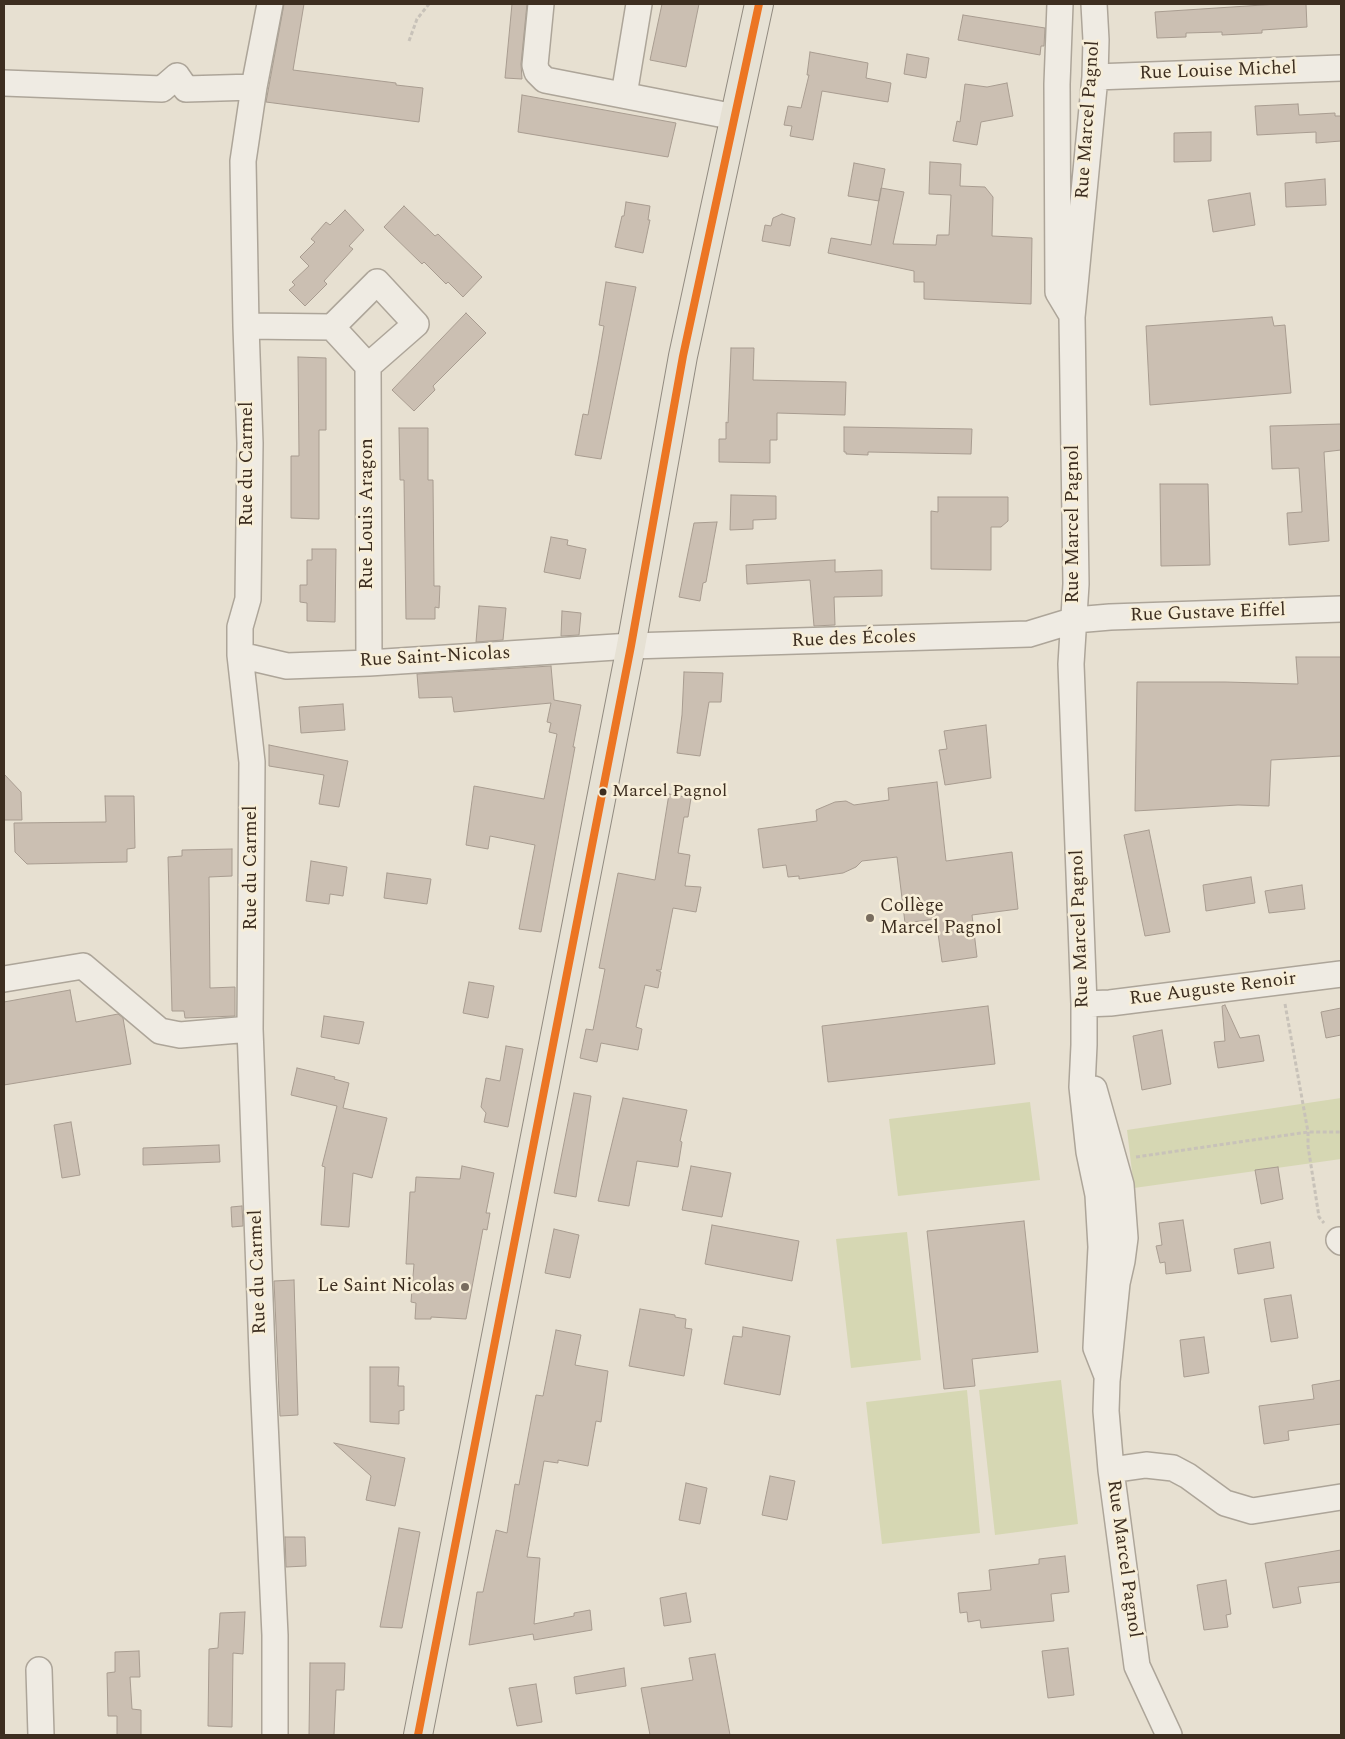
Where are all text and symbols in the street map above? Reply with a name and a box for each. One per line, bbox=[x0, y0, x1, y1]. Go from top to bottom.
street label: Rue Marcel Pagnol bbox=[1072, 40, 1106, 200]
street label: Rue Louise Michel bbox=[1139, 58, 1297, 86]
street label: Rue du Carmel bbox=[237, 402, 259, 526]
street label: Rue Louis Aragon bbox=[357, 438, 379, 590]
street label: Rue Marcel Pagnol bbox=[1063, 445, 1085, 603]
street label: Rue Gustave Eiffel bbox=[1130, 600, 1286, 628]
street label: Rue des Écoles bbox=[791, 626, 917, 654]
street label: Rue Saint-Nicolas bbox=[359, 643, 511, 673]
place label: Marcel Pagnol bbox=[612, 781, 727, 803]
marker: Marcel Pagnol bbox=[598, 787, 608, 797]
street label: Rue du Carmel bbox=[241, 806, 263, 930]
street label: Rue Marcel Pagnol bbox=[1067, 849, 1095, 1009]
place label: Collège Marcel Pagnol bbox=[880, 896, 1002, 940]
marker: Collège Marcel Pagnol bbox=[864, 912, 876, 924]
street label: Rue Auguste Renoir bbox=[1128, 968, 1298, 1012]
street label: Rue du Carmel bbox=[245, 1209, 273, 1335]
place label: Le Saint Nicolas bbox=[317, 1276, 455, 1298]
marker: Le Saint Nicolas bbox=[459, 1281, 471, 1293]
street label: Rue Marcel Pagnol bbox=[1101, 1479, 1145, 1639]

